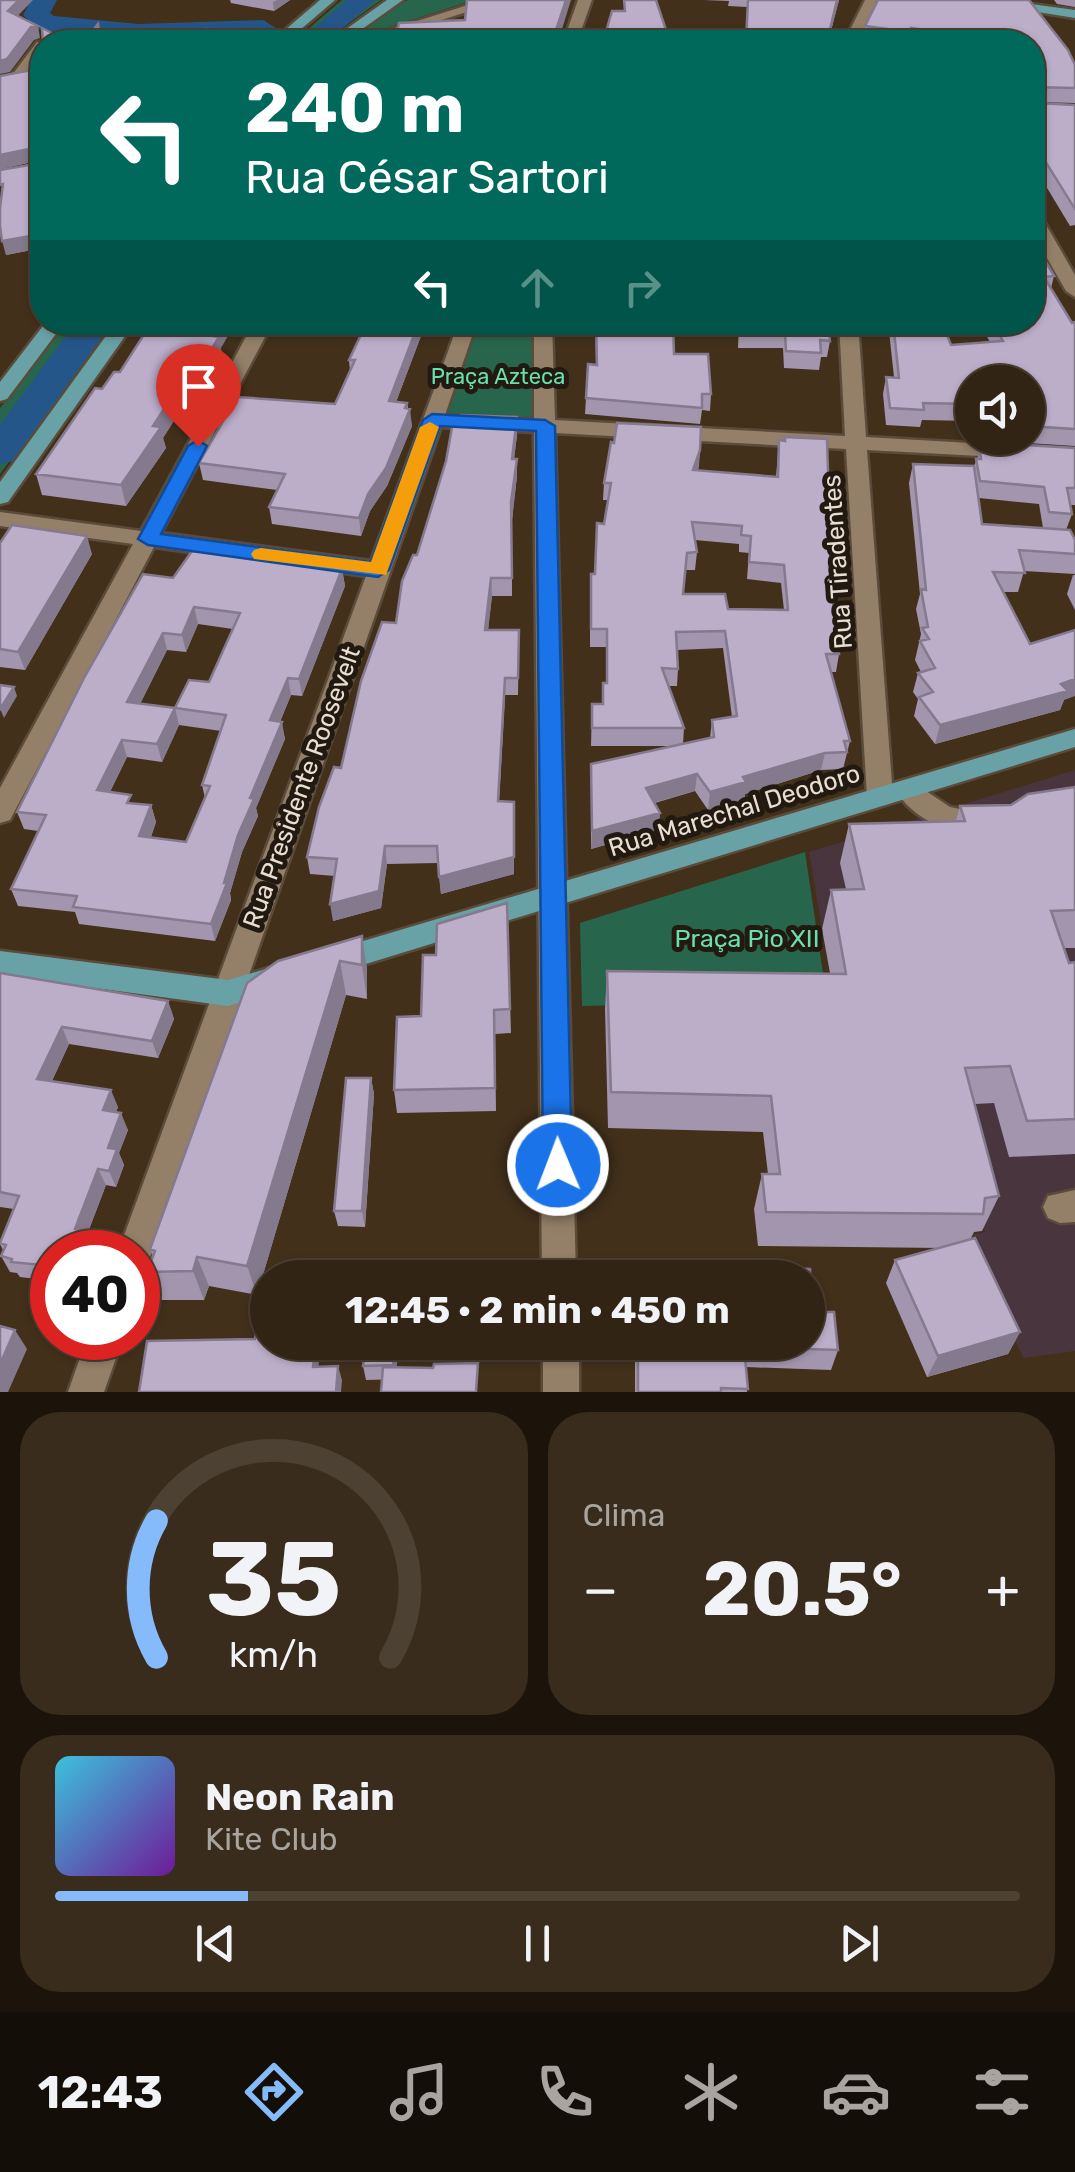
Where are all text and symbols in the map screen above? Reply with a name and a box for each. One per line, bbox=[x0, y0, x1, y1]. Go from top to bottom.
text: 240 m bbox=[245, 67, 465, 150]
icon: left bbox=[80, 70, 210, 200]
text: Rua César Sartori bbox=[245, 151, 609, 204]
icon: left bbox=[405, 260, 460, 315]
icon: ahead bbox=[510, 260, 565, 315]
icon: right bbox=[615, 260, 670, 315]
pin bbox=[156, 344, 241, 447]
icon: arrive bbox=[171, 359, 226, 414]
park label: Praça Azteca bbox=[431, 363, 565, 390]
map controls bbox=[955, 365, 1045, 455]
button: sound bbox=[955, 365, 1045, 455]
street label: Rua Tiradentes bbox=[817, 474, 858, 650]
street label: Rua Presidente Roosevelt bbox=[237, 642, 366, 932]
street label: Rua Marechal Deodoro bbox=[605, 758, 864, 863]
park label: Praça Pio XII bbox=[675, 924, 819, 953]
position arrow bbox=[506, 1113, 610, 1217]
speed limit sign: 40 bbox=[30, 1230, 160, 1360]
text: 12:45 · 2 min · 450 m bbox=[345, 1287, 730, 1333]
text: Clima bbox=[583, 1496, 665, 1534]
text: 35 bbox=[206, 1518, 342, 1641]
text: 20.5° bbox=[702, 1545, 902, 1634]
text: − bbox=[583, 1557, 618, 1622]
text: + bbox=[986, 1557, 1020, 1622]
text: km/h bbox=[229, 1634, 318, 1676]
text: Neon Rain bbox=[205, 1774, 395, 1820]
text: Kite Club bbox=[205, 1820, 338, 1858]
icon: previous bbox=[188, 1916, 243, 1971]
icon: pause bbox=[510, 1916, 565, 1971]
icon: next bbox=[832, 1916, 887, 1971]
icon: directions bbox=[239, 2057, 309, 2127]
icon: music bbox=[384, 2057, 454, 2127]
icon: phone bbox=[530, 2057, 600, 2127]
icon: climate bbox=[676, 2057, 746, 2127]
icon: car bbox=[821, 2057, 891, 2127]
icon: filters bbox=[967, 2057, 1037, 2127]
text: 12:43 bbox=[38, 2066, 163, 2119]

